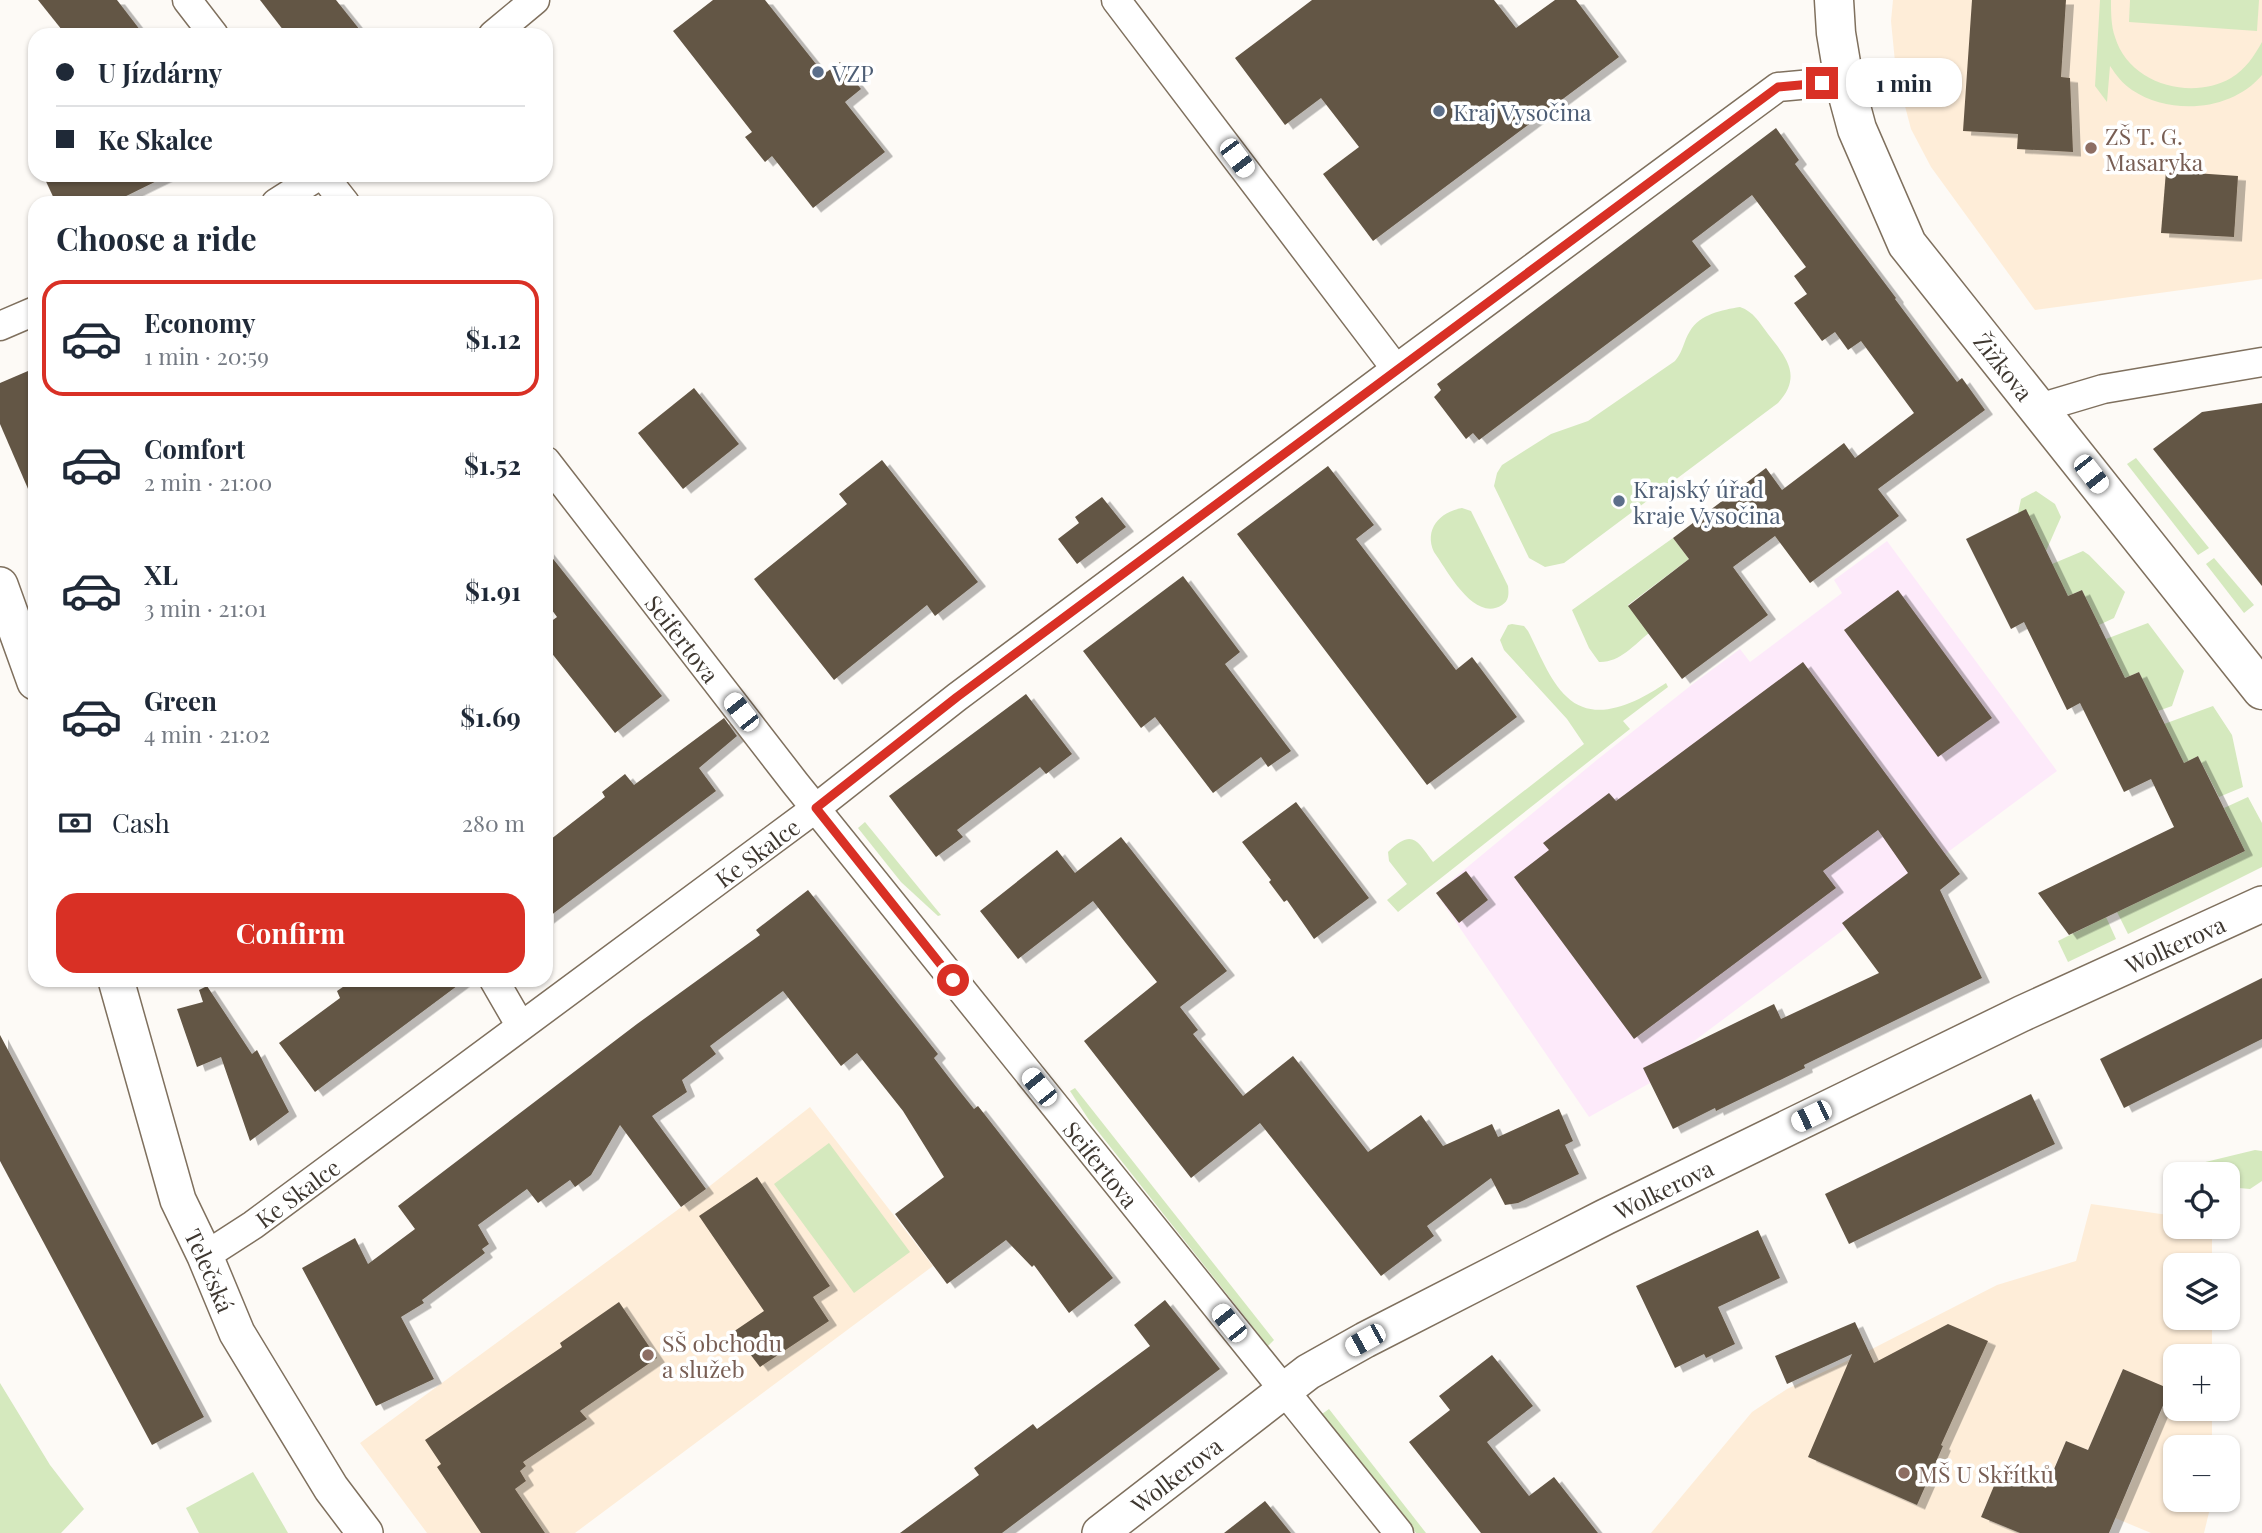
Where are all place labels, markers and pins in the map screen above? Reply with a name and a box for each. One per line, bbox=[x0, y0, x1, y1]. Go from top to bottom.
place label: VZP bbox=[831, 57, 874, 88]
marker: VZP bbox=[810, 64, 826, 80]
place label: Kraj Vysočina bbox=[1453, 96, 1592, 127]
marker: Kraj Vysočina bbox=[1431, 103, 1447, 119]
place label: ZŠ T. G. Masaryka bbox=[2105, 120, 2204, 177]
marker: ZŠ T. G. Masaryka bbox=[2083, 140, 2099, 156]
place label: Krajský úřad kraje Vysočina bbox=[1633, 473, 1781, 530]
marker: Krajský úřad kraje Vysočina bbox=[1611, 493, 1627, 509]
place label: SŠ obchodu a služeb bbox=[662, 1327, 782, 1384]
marker: SŠ obchodu a služeb bbox=[640, 1347, 656, 1363]
place label: MŠ U Skřítků bbox=[1918, 1458, 2054, 1489]
marker: MŠ U Skřítků bbox=[1896, 1465, 1912, 1481]

